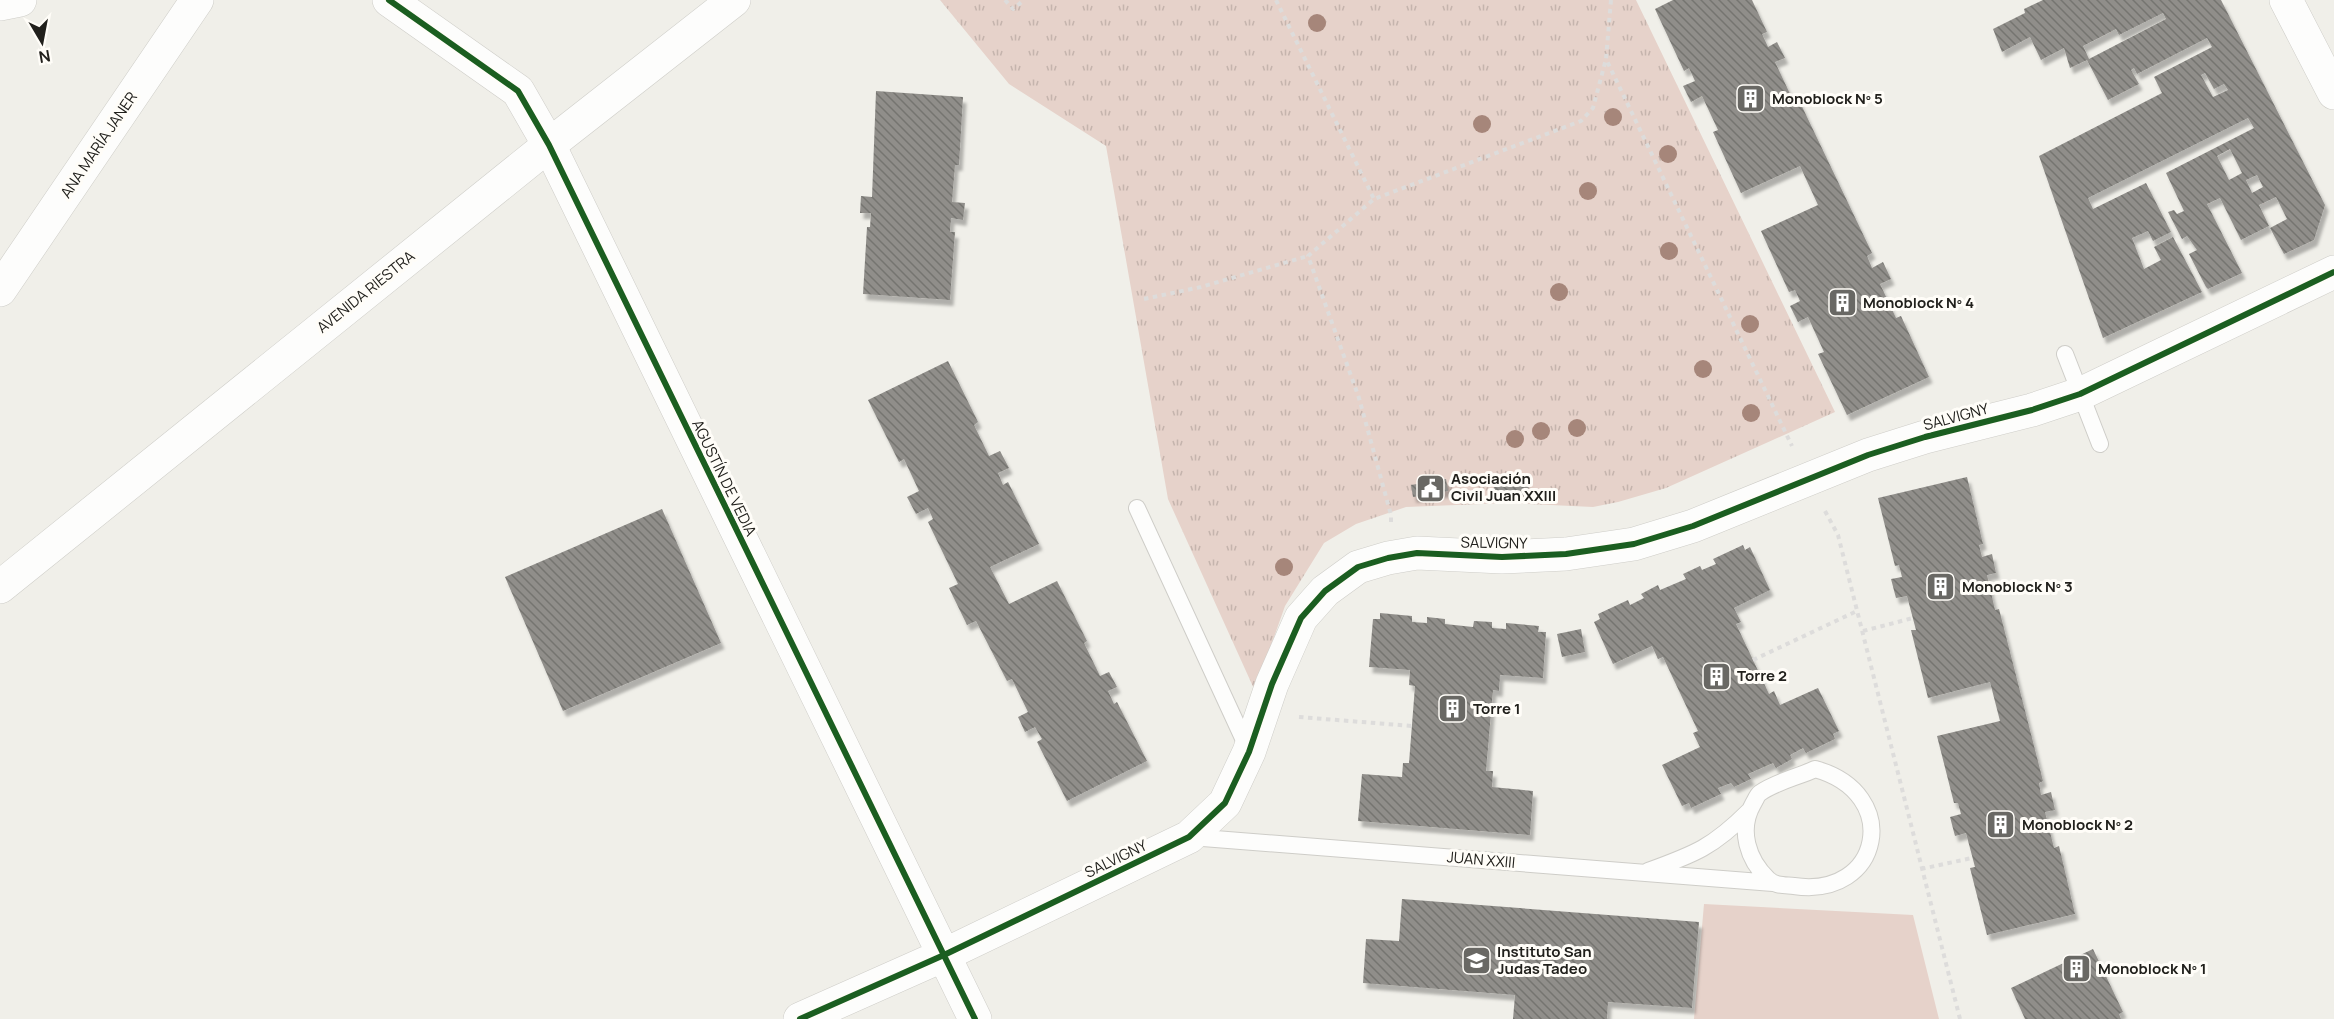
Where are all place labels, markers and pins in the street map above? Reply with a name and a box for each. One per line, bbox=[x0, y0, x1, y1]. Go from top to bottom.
building icon: Monoblock Nº 5 bbox=[1735, 83, 1767, 115]
place label: Monoblock Nº 5 bbox=[1772, 88, 1883, 109]
building icon: Monoblock Nº 4 bbox=[1826, 287, 1858, 319]
place label: Monoblock Nº 4 bbox=[1863, 292, 1974, 313]
place label: Asociación Civil Juan XXIII bbox=[1451, 468, 1556, 506]
public building icon: Asociación Civil Juan XXIII bbox=[1414, 472, 1446, 504]
building icon: Monoblock Nº 3 bbox=[1925, 571, 1957, 603]
place label: Monoblock Nº 3 bbox=[1962, 576, 2073, 597]
building icon: Torre 2 bbox=[1700, 660, 1732, 692]
place label: Torre 2 bbox=[1737, 665, 1787, 686]
building icon: Torre 1 bbox=[1436, 693, 1468, 725]
place label: Torre 1 bbox=[1473, 698, 1521, 719]
building icon: Monoblock Nº 2 bbox=[1985, 809, 2017, 841]
place label: Monoblock Nº 2 bbox=[2022, 814, 2133, 835]
place label: Instituto San Judas Tadeo bbox=[1497, 941, 1592, 979]
school or university icon: Instituto San Judas Tadeo bbox=[1460, 945, 1492, 977]
building icon: Monoblock Nº 1 bbox=[2061, 953, 2093, 985]
place label: Monoblock Nº 1 bbox=[2098, 958, 2207, 979]

